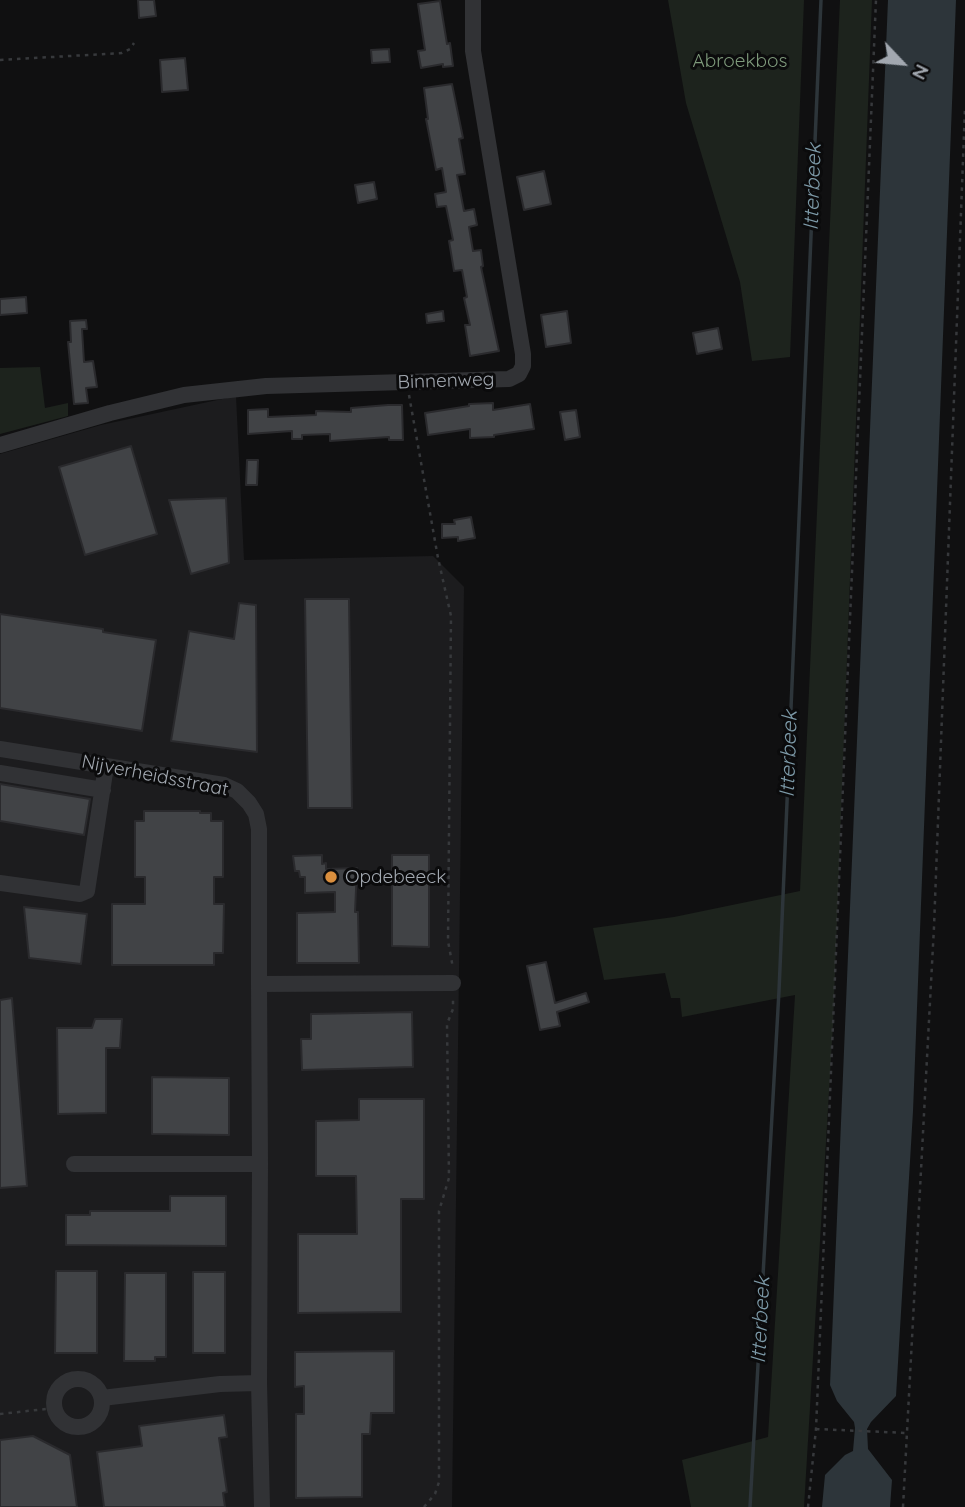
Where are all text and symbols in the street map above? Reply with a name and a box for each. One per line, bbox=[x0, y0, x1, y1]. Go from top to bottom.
north arrow bbox=[867, 28, 937, 98]
park label: Abroekbos bbox=[693, 50, 787, 72]
text: N bbox=[907, 61, 935, 84]
water label: Itterbeek bbox=[799, 143, 827, 231]
street label: Binnenweg bbox=[397, 368, 495, 394]
water label: Itterbeek bbox=[775, 710, 803, 798]
street label: Nijverheidsstraat bbox=[80, 751, 230, 801]
place label: Opdebeeck bbox=[345, 866, 446, 888]
marker: Opdebeeck bbox=[323, 869, 339, 885]
water label: Itterbeek bbox=[746, 1276, 776, 1364]

